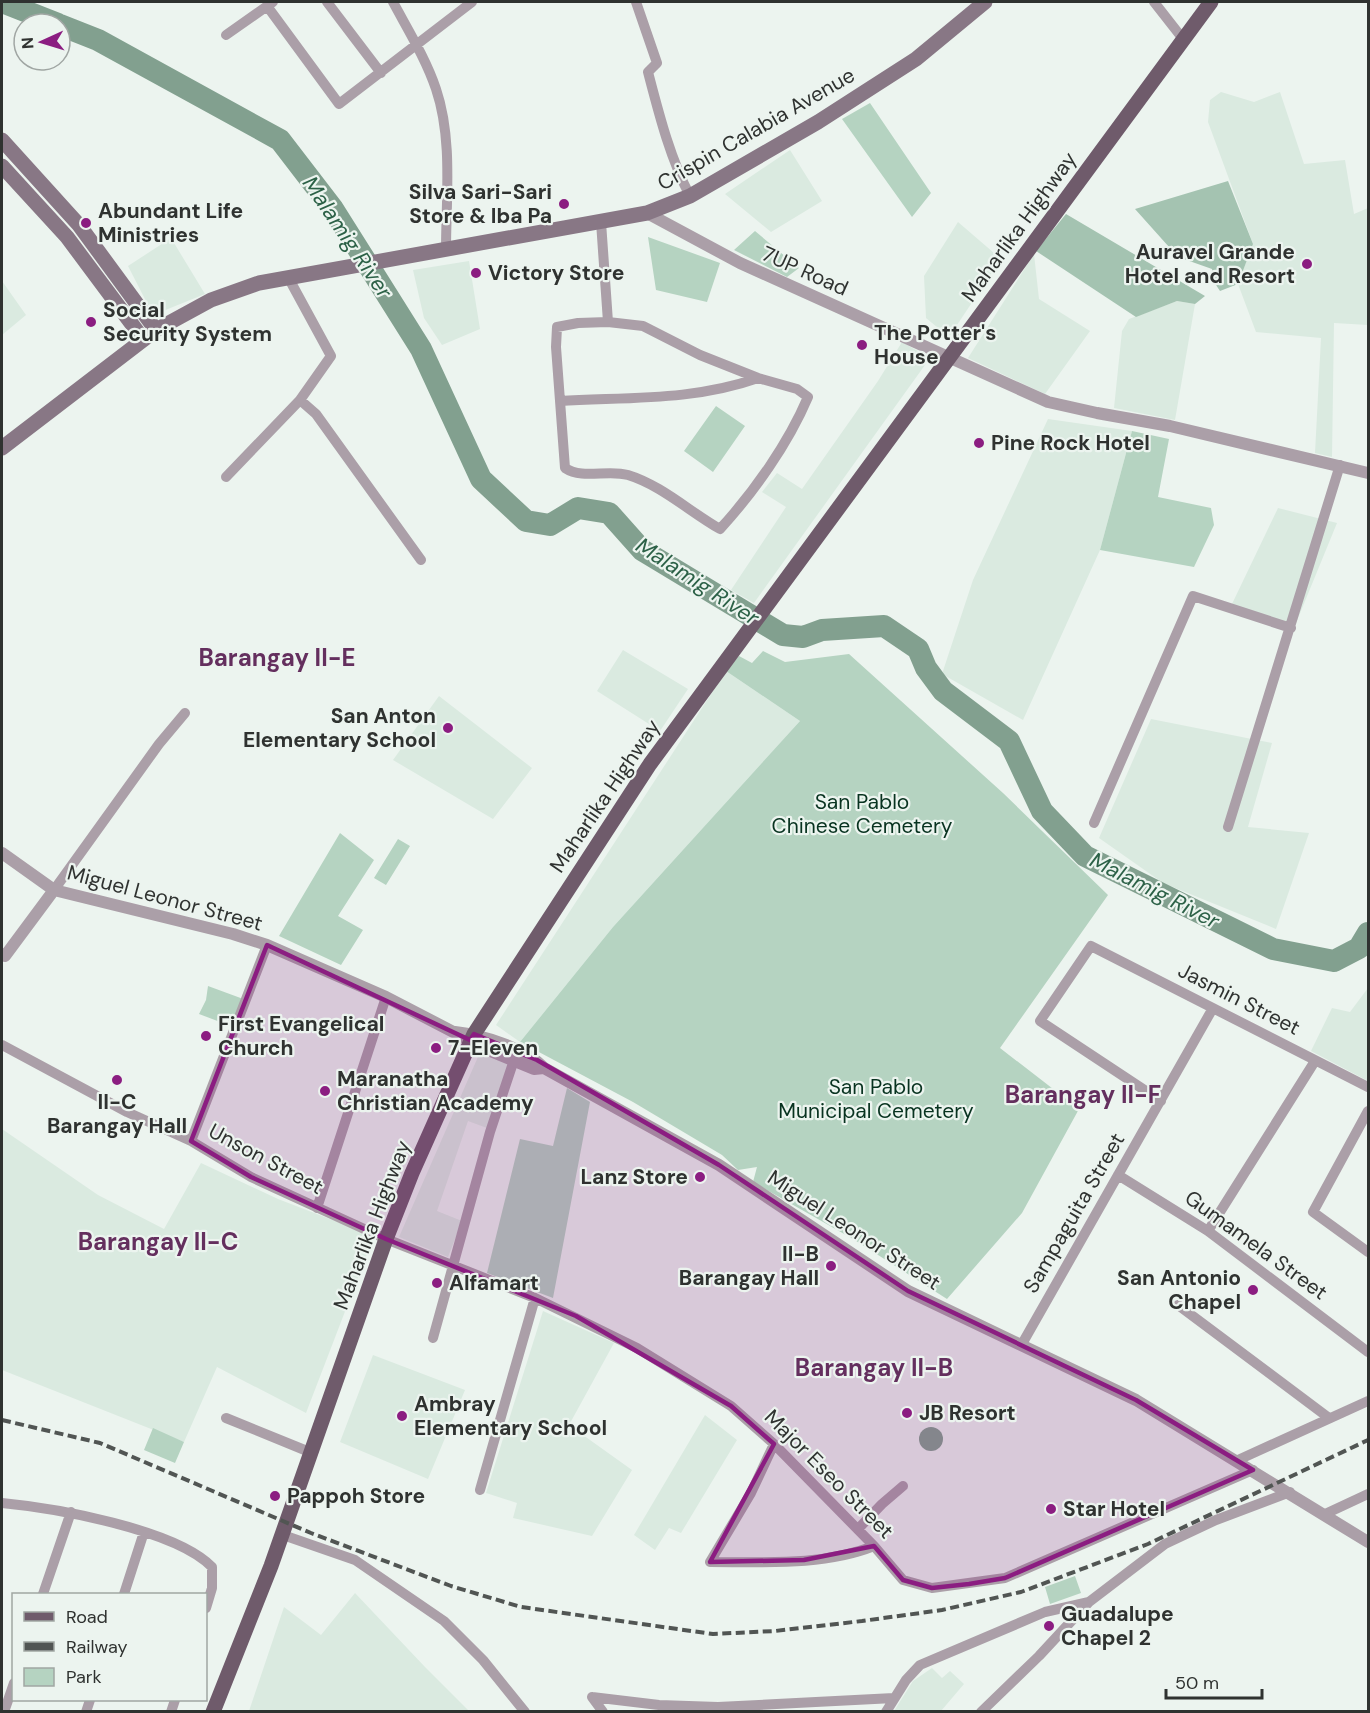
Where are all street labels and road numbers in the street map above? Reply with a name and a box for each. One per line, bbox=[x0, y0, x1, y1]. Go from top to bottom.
street label: Crispin Calabia Avenue bbox=[652, 61, 860, 197]
street label: Maharlika Highway bbox=[955, 146, 1083, 308]
street label: 7UP Road bbox=[757, 240, 853, 302]
street label: Maharlika Highway bbox=[543, 714, 667, 878]
street label: Miguel Leonor Street bbox=[64, 858, 266, 938]
street label: Jasmin Street bbox=[1173, 956, 1305, 1042]
street label: Unson Street bbox=[204, 1117, 328, 1201]
street label: Sampaguita Street bbox=[1017, 1128, 1131, 1298]
street label: Maharlika Highway bbox=[327, 1136, 417, 1314]
street label: Miguel Leonor Street bbox=[762, 1164, 946, 1296]
street label: Gumamela Street bbox=[1179, 1184, 1333, 1306]
street label: Major Eseo Street bbox=[758, 1403, 900, 1545]

